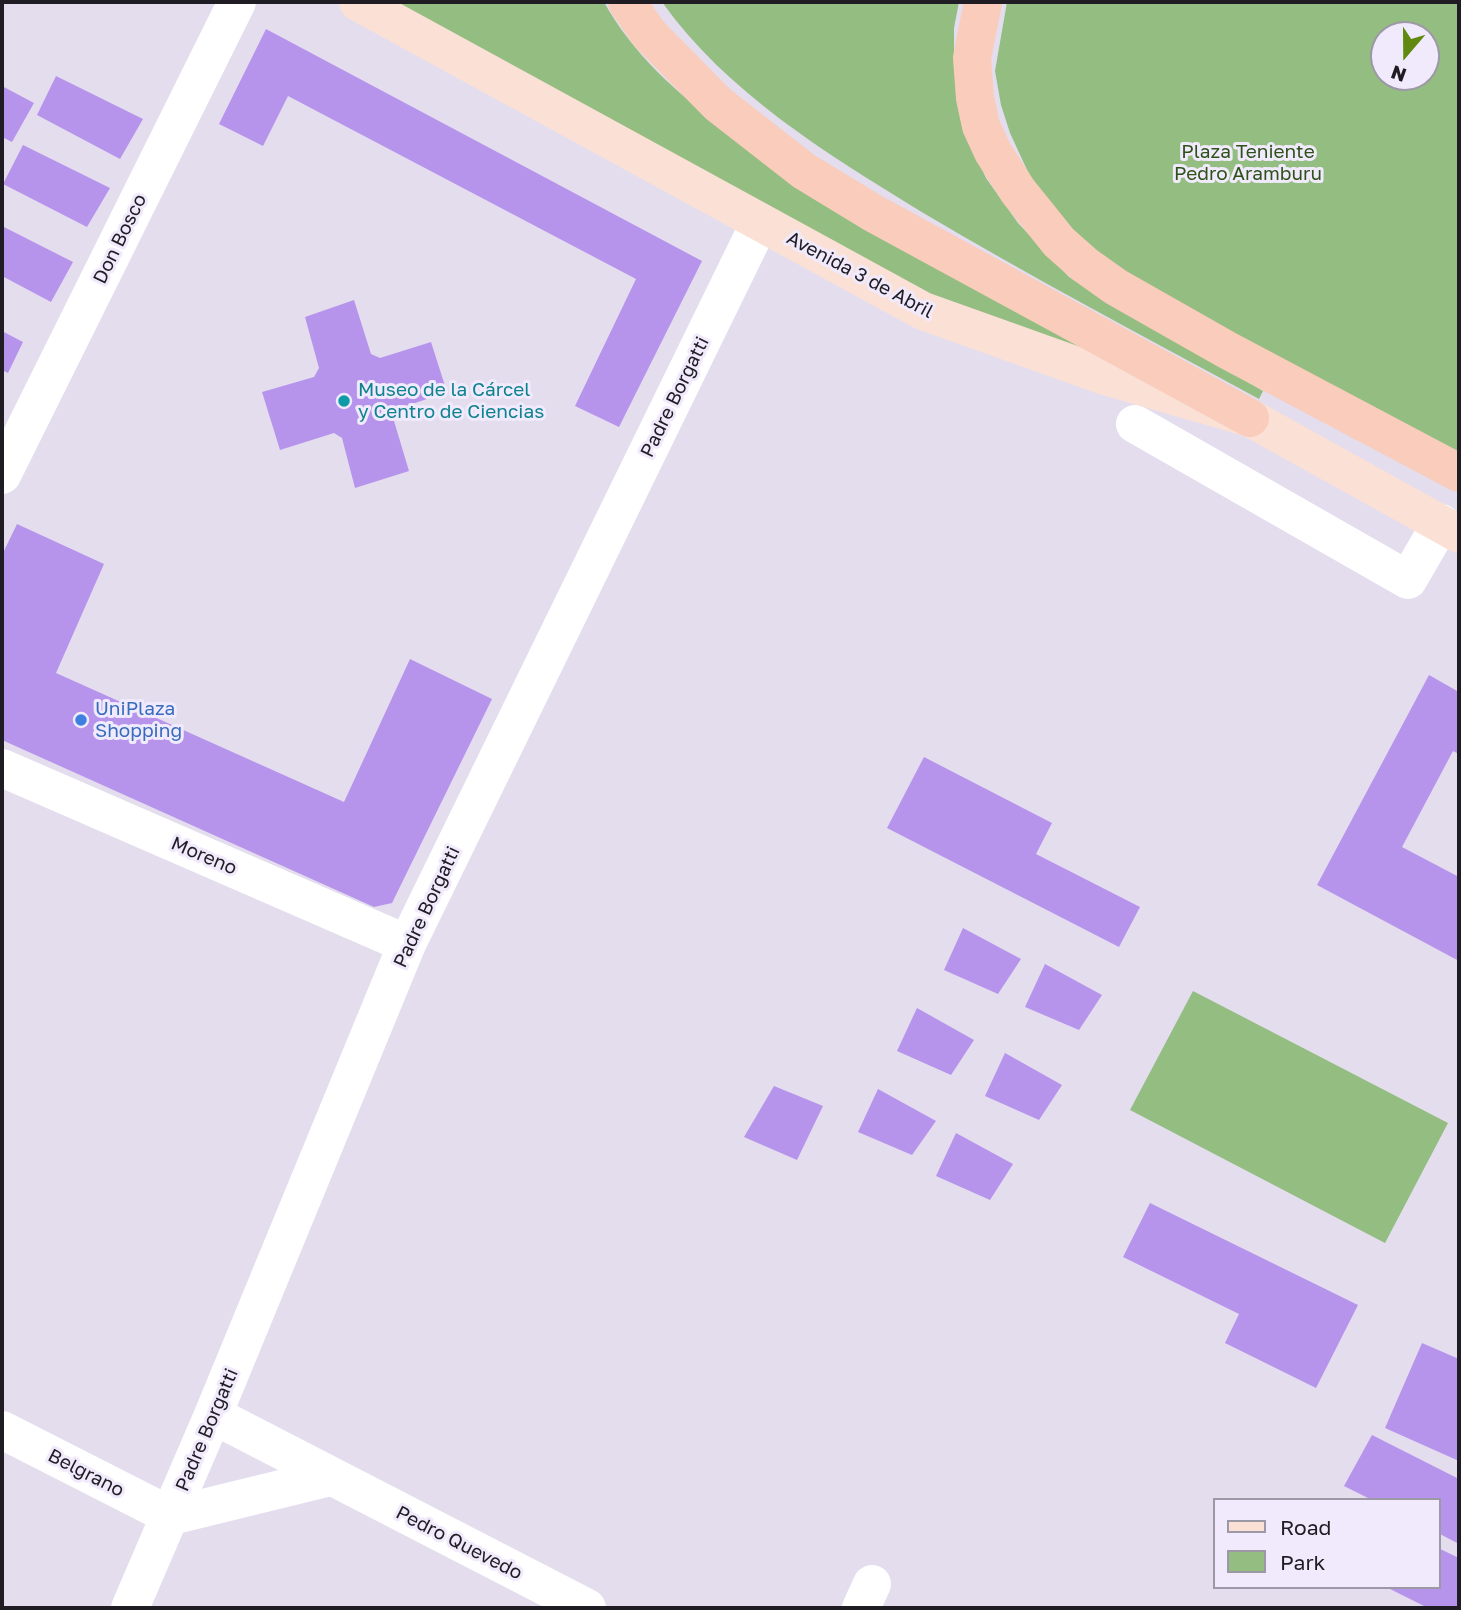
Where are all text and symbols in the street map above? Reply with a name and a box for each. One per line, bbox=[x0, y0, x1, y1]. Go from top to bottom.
north arrow bbox=[1370, 21, 1440, 91]
text: N bbox=[1388, 61, 1409, 88]
park label: Plaza Teniente Pedro Aramburu bbox=[1174, 141, 1322, 185]
street label: Don Bosco bbox=[88, 190, 152, 288]
street label: Avenida 3 de Abril bbox=[783, 227, 937, 323]
street label: Padre Borgatti bbox=[636, 333, 714, 461]
place label: Museo de la Cárcel y Centro de Ciencias bbox=[358, 379, 544, 423]
marker: Museo de la Cárcel y Centro de Ciencias bbox=[336, 393, 352, 409]
place label: UniPlaza Shopping bbox=[95, 698, 182, 742]
marker: UniPlaza Shopping bbox=[73, 712, 89, 728]
street label: Moreno bbox=[168, 832, 240, 880]
street label: Padre Borgatti bbox=[389, 843, 465, 971]
street label: Padre Borgatti bbox=[171, 1365, 243, 1495]
street label: Belgrano bbox=[44, 1444, 128, 1502]
legend bbox=[1212, 1498, 1440, 1589]
street label: Pedro Quevedo bbox=[392, 1501, 526, 1585]
text: Road bbox=[1280, 1514, 1331, 1540]
text: Park bbox=[1280, 1549, 1325, 1575]

